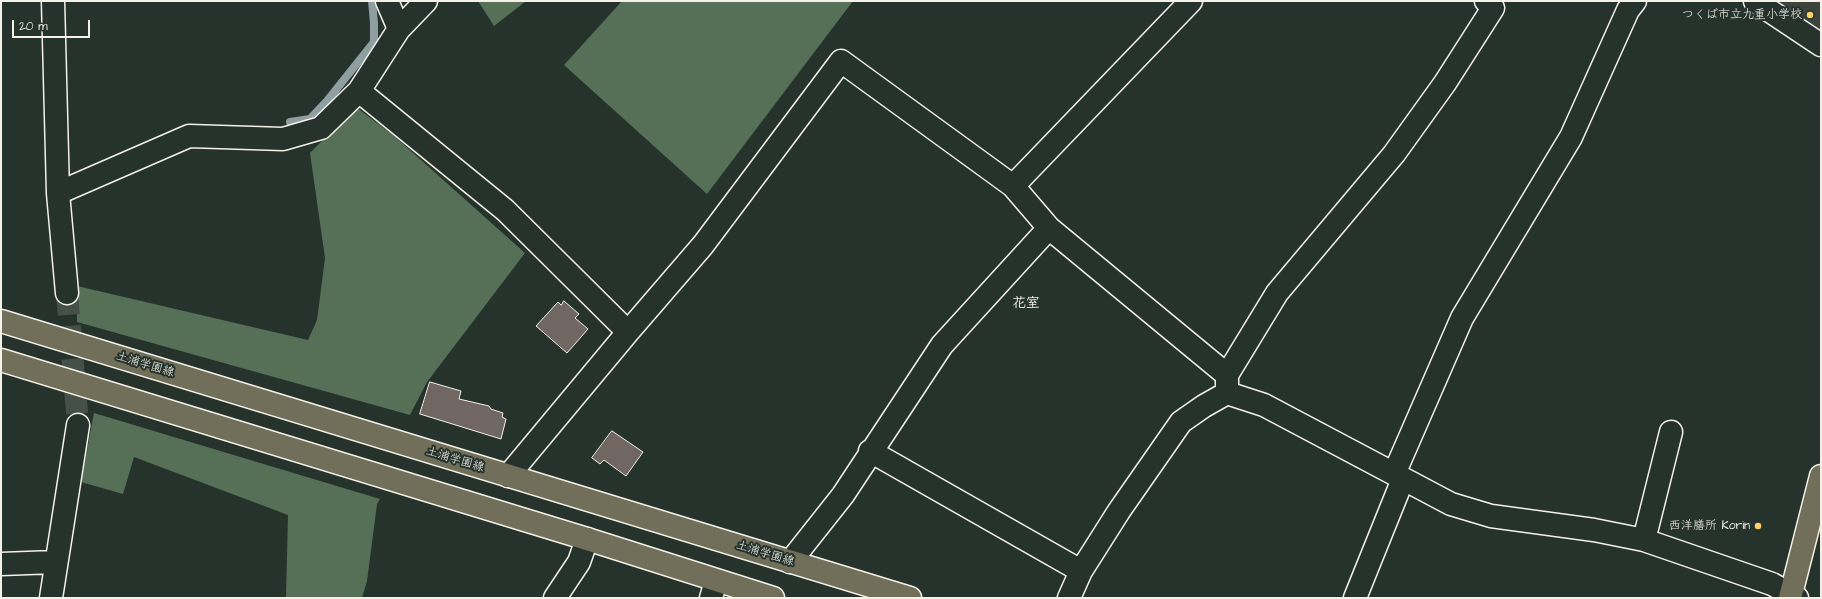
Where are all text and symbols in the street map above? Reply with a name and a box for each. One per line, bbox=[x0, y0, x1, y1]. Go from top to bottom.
place label: つくば市立九重小学校 bbox=[1682, 8, 1802, 22]
marker: つくば市立九重小学校 bbox=[1805, 10, 1815, 20]
scale bar bbox=[14, 12, 92, 38]
text: 20 m bbox=[19, 18, 48, 35]
district label: 花室 bbox=[1012, 296, 1040, 312]
street label: 土浦学園線 bbox=[114, 349, 176, 381]
street label: 土浦学園線 bbox=[424, 444, 486, 476]
place label: 西洋膳所 Korin bbox=[1669, 519, 1750, 533]
marker: 西洋膳所 Korin bbox=[1753, 521, 1763, 531]
street label: 土浦学園線 bbox=[734, 538, 796, 570]

